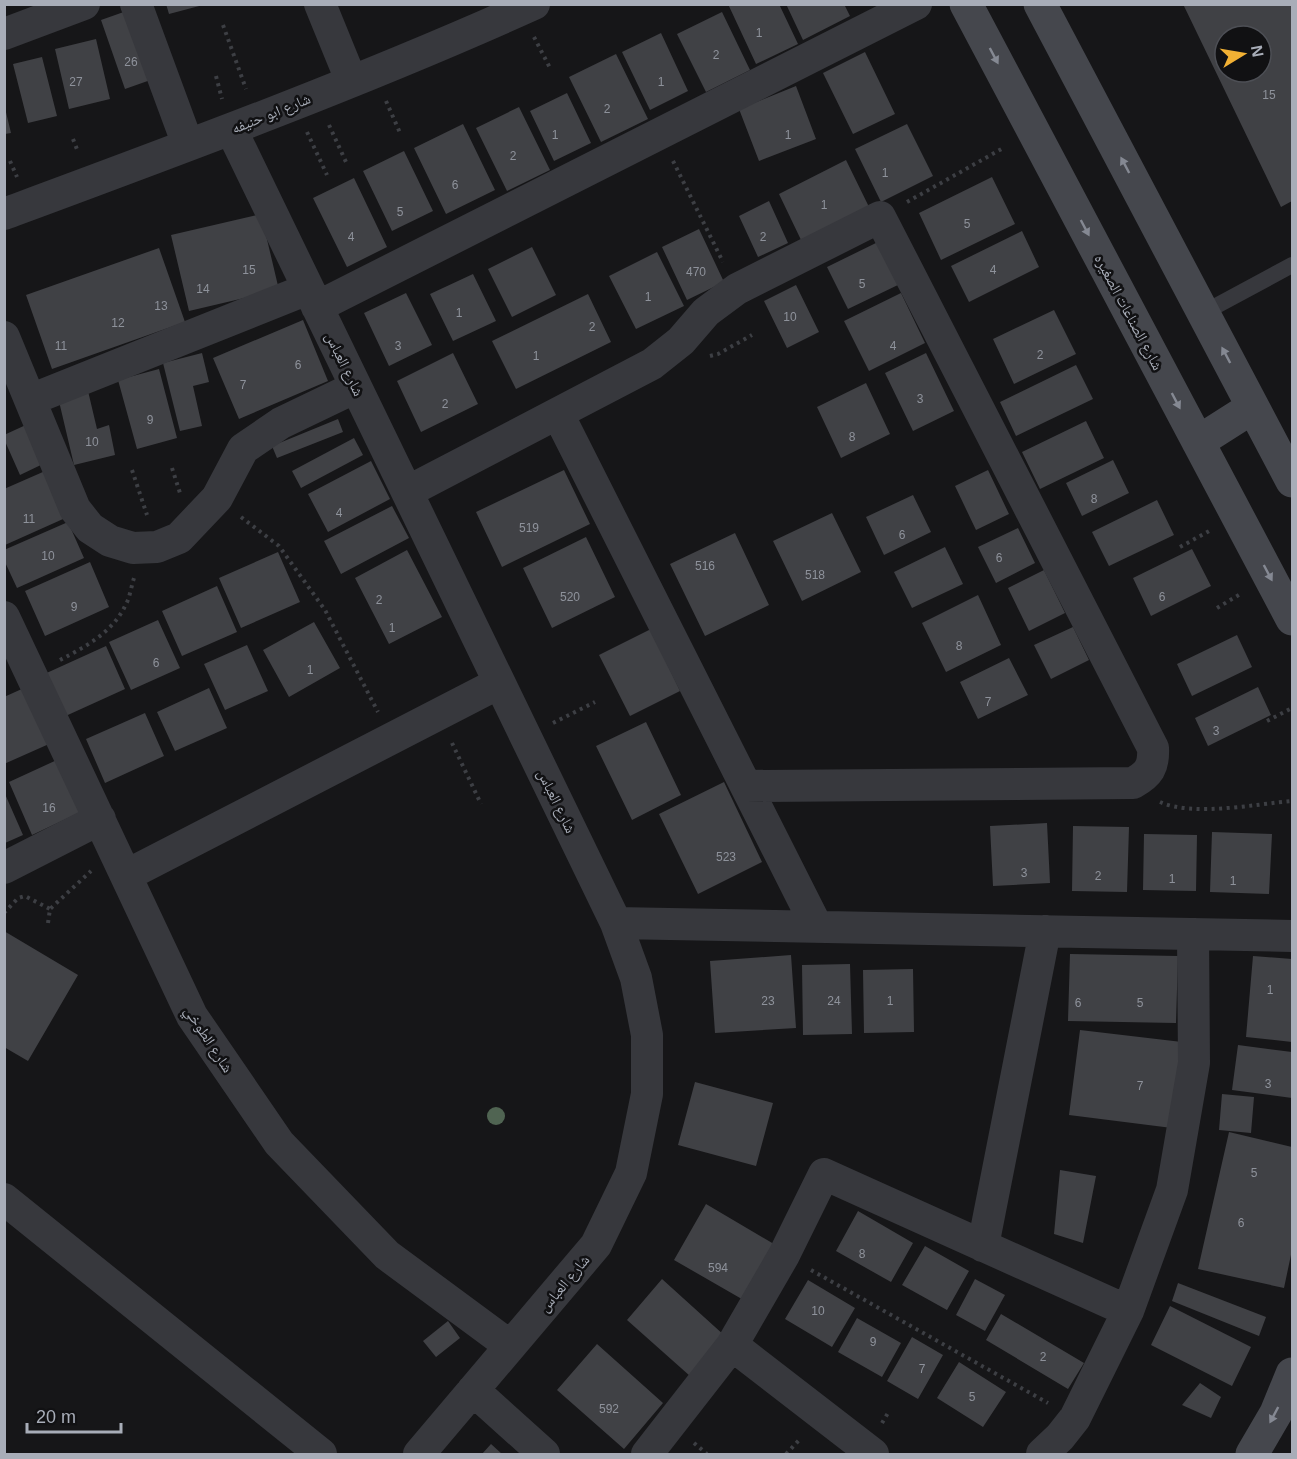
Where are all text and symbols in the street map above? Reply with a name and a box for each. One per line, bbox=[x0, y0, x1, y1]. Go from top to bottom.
north arrow bbox=[1213, 24, 1273, 84]
house number: 1 bbox=[756, 26, 763, 40]
text: N bbox=[1248, 44, 1267, 59]
one-way arrow bbox=[988, 47, 998, 65]
house number: 2 bbox=[713, 48, 720, 62]
house number: 26 bbox=[124, 55, 138, 69]
house number: 27 bbox=[69, 75, 83, 89]
house number: 1 bbox=[658, 75, 665, 89]
house number: 15 bbox=[1262, 88, 1276, 102]
street label: شارع ابو حنيفه bbox=[229, 89, 314, 138]
house number: 2 bbox=[604, 102, 611, 116]
house number: 1 bbox=[552, 128, 559, 142]
house number: 1 bbox=[785, 128, 792, 142]
house number: 2 bbox=[510, 149, 517, 163]
one-way arrow bbox=[1120, 156, 1130, 173]
house number: 1 bbox=[882, 166, 889, 180]
house number: 6 bbox=[452, 178, 459, 192]
house number: 1 bbox=[821, 198, 828, 212]
house number: 5 bbox=[397, 205, 404, 219]
house number: 5 bbox=[964, 217, 971, 231]
one-way arrow bbox=[1080, 220, 1090, 237]
house number: 4 bbox=[348, 230, 355, 244]
house number: 2 bbox=[760, 230, 767, 244]
street label: شارع الصناعات الصغيره bbox=[1090, 251, 1167, 374]
house number: 15 bbox=[242, 263, 256, 277]
house number: 4 bbox=[990, 263, 997, 277]
house number: 470 bbox=[686, 265, 706, 279]
house number: 5 bbox=[859, 277, 866, 291]
house number: 14 bbox=[196, 282, 210, 296]
house number: 1 bbox=[645, 290, 652, 304]
house number: 13 bbox=[154, 299, 168, 313]
house number: 1 bbox=[456, 306, 463, 320]
house number: 10 bbox=[783, 310, 797, 324]
house number: 12 bbox=[111, 316, 125, 330]
house number: 2 bbox=[589, 320, 596, 334]
street label: شارع العباس bbox=[320, 329, 368, 400]
house number: 11 bbox=[55, 339, 68, 353]
house number: 3 bbox=[395, 339, 402, 353]
house number: 4 bbox=[890, 339, 897, 353]
one-way arrow bbox=[1221, 347, 1231, 364]
house number: 2 bbox=[1037, 348, 1044, 362]
house number: 1 bbox=[533, 349, 540, 363]
house number: 6 bbox=[295, 358, 302, 372]
house number: 7 bbox=[240, 378, 247, 392]
house number: 3 bbox=[917, 392, 924, 406]
one-way arrow bbox=[1171, 392, 1181, 409]
house number: 2 bbox=[442, 397, 449, 411]
house number: 9 bbox=[147, 413, 154, 427]
house number: 8 bbox=[849, 430, 856, 444]
house number: 10 bbox=[85, 435, 99, 449]
house number: 8 bbox=[1091, 492, 1098, 506]
house number: 4 bbox=[336, 506, 343, 520]
house number: 11 bbox=[23, 512, 36, 526]
house number: 519 bbox=[519, 521, 539, 535]
house number: 6 bbox=[899, 528, 906, 542]
house number: 10 bbox=[41, 549, 55, 563]
house number: 6 bbox=[996, 551, 1003, 565]
house number: 516 bbox=[695, 559, 715, 573]
one-way arrow bbox=[1263, 565, 1273, 582]
house number: 518 bbox=[805, 568, 825, 582]
house number: 520 bbox=[560, 590, 580, 604]
house number: 6 bbox=[1159, 590, 1166, 604]
house number: 2 bbox=[376, 593, 383, 607]
house number: 9 bbox=[71, 600, 78, 614]
house number: 1 bbox=[389, 621, 396, 635]
house number: 8 bbox=[956, 639, 963, 653]
house number: 6 bbox=[153, 656, 160, 670]
house number: 1 bbox=[307, 663, 314, 677]
house number: 7 bbox=[985, 695, 992, 709]
house number: 3 bbox=[1213, 724, 1220, 738]
street label: شارع العباس bbox=[532, 766, 580, 837]
house number: 16 bbox=[42, 801, 56, 815]
house number: 523 bbox=[716, 850, 736, 864]
house number: 3 bbox=[1021, 866, 1028, 880]
house number: 2 bbox=[1095, 869, 1102, 883]
house number: 1 bbox=[1169, 872, 1176, 886]
house number: 1 bbox=[1230, 874, 1237, 888]
house number: 1 bbox=[1267, 983, 1274, 997]
house number: 23 bbox=[761, 994, 775, 1008]
house number: 24 bbox=[827, 994, 841, 1008]
house number: 1 bbox=[887, 994, 894, 1008]
house number: 6 bbox=[1075, 996, 1082, 1010]
house number: 5 bbox=[1137, 996, 1144, 1010]
street label: شارع الطوخي bbox=[178, 1003, 237, 1078]
house number: 3 bbox=[1265, 1077, 1272, 1091]
house number: 7 bbox=[1137, 1079, 1144, 1093]
house number: 5 bbox=[1251, 1166, 1258, 1180]
house number: 6 bbox=[1238, 1216, 1245, 1230]
house number: 8 bbox=[859, 1247, 866, 1261]
street label: شارع العباس bbox=[535, 1251, 594, 1316]
house number: 594 bbox=[708, 1261, 728, 1275]
house number: 10 bbox=[811, 1304, 825, 1318]
house number: 9 bbox=[870, 1335, 877, 1349]
house number: 2 bbox=[1040, 1350, 1047, 1364]
house number: 7 bbox=[919, 1362, 926, 1376]
house number: 5 bbox=[969, 1390, 976, 1404]
scale bar bbox=[27, 1396, 122, 1434]
house number: 592 bbox=[599, 1402, 619, 1416]
text: 20 m bbox=[36, 1407, 76, 1427]
one-way arrow bbox=[1269, 1407, 1279, 1424]

